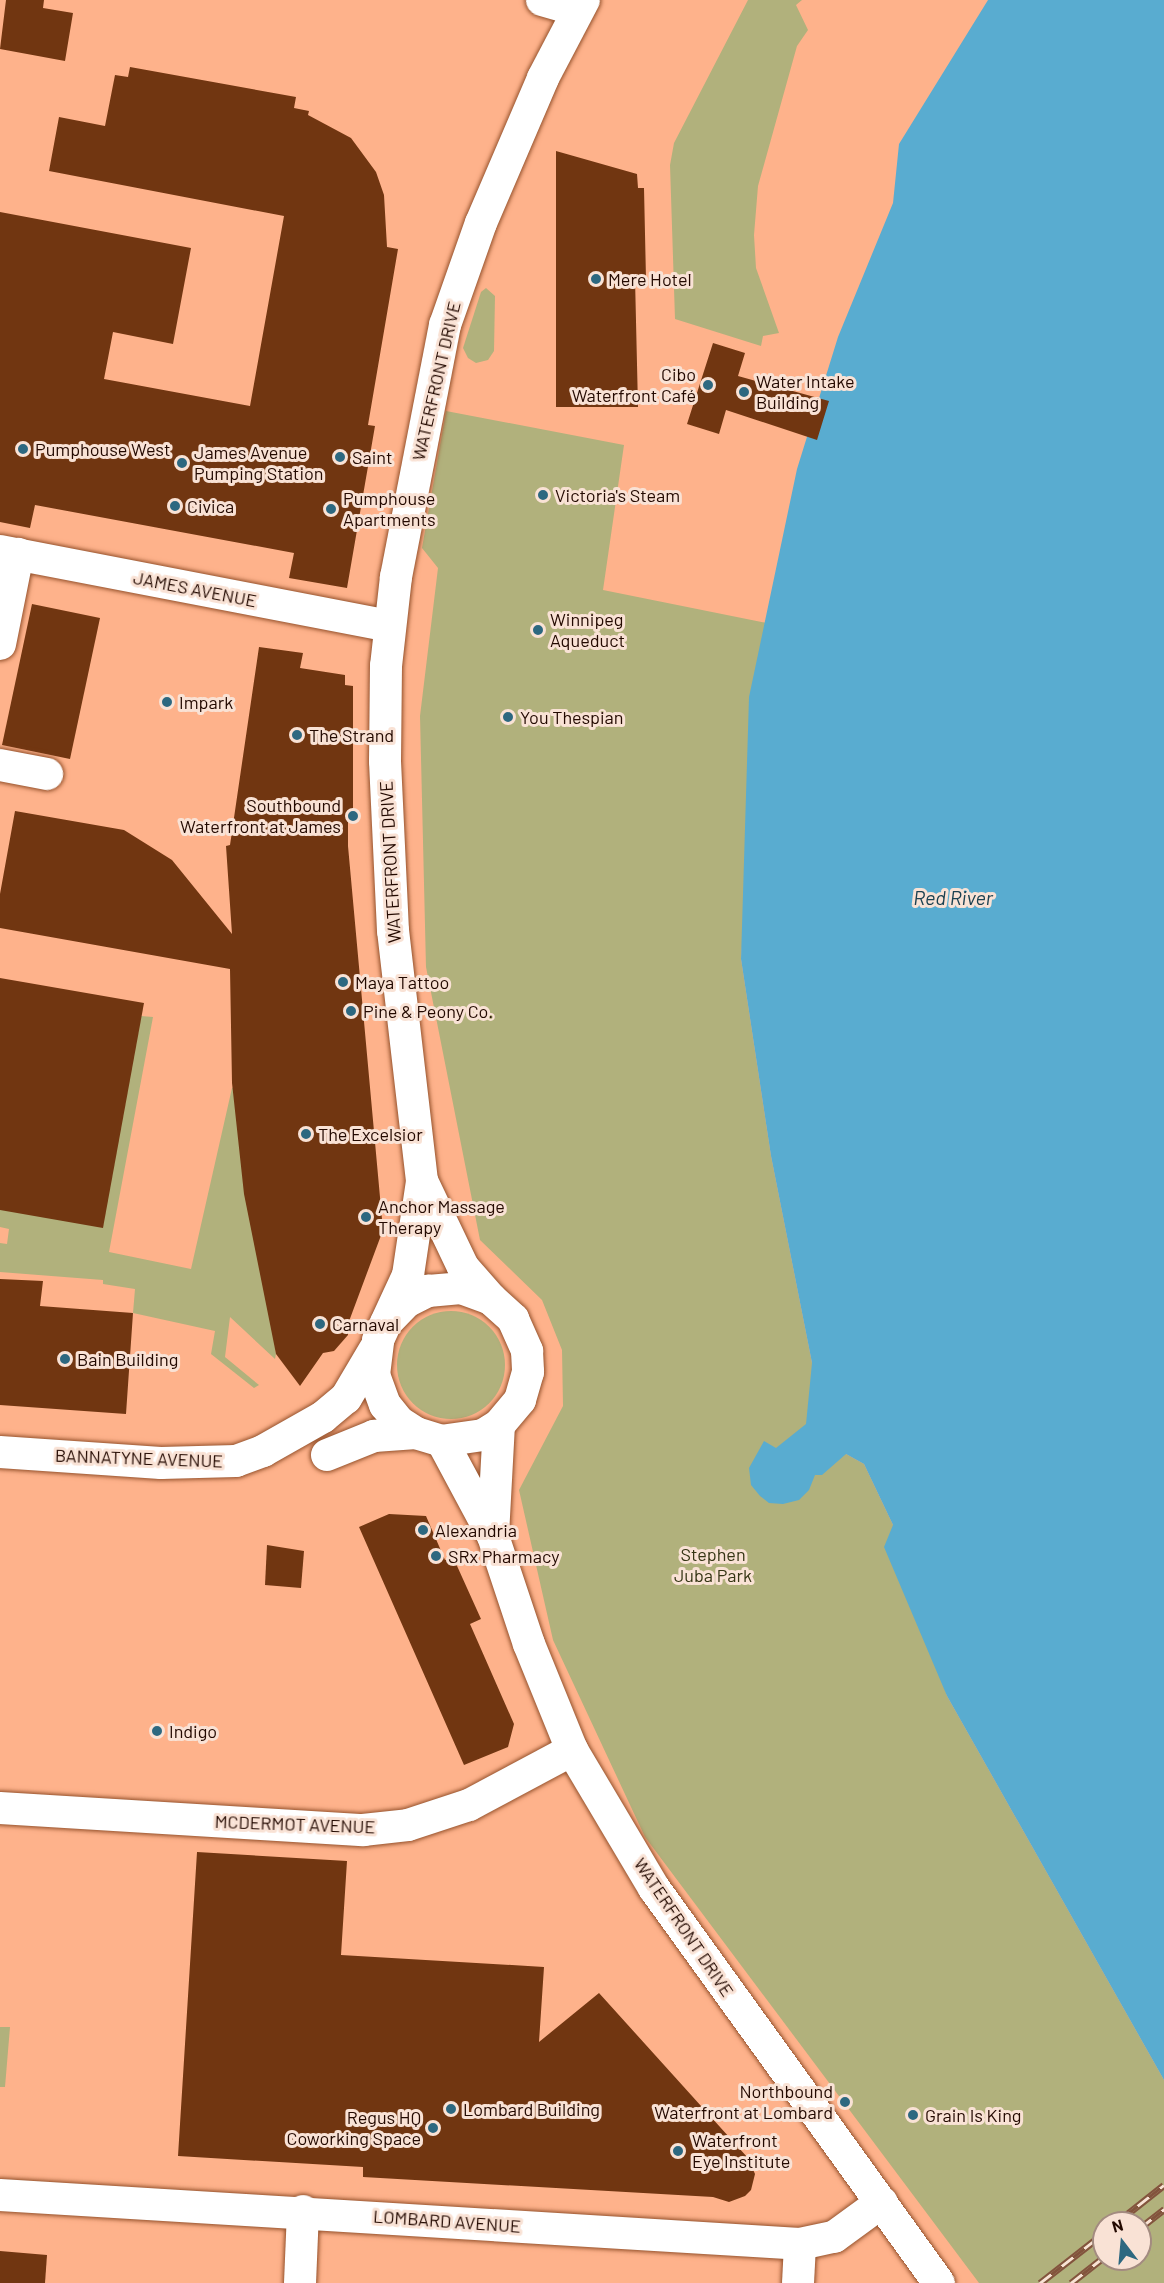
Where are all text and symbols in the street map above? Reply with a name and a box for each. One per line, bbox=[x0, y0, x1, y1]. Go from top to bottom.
place label: Mere Hotel bbox=[608, 268, 692, 290]
marker: Mere Hotel bbox=[589, 272, 603, 286]
street label: WATERFRONT DRIVE bbox=[407, 299, 465, 463]
place label: Cibo Waterfront Café bbox=[572, 364, 696, 406]
place label: Water Intake Building bbox=[756, 371, 854, 413]
marker: Cibo Waterfront Café bbox=[701, 378, 715, 392]
marker: Water Intake Building bbox=[737, 385, 751, 399]
place label: Pumphouse West bbox=[35, 438, 171, 460]
marker: Pumphouse West bbox=[16, 442, 30, 456]
place label: James Avenue Pumping Station bbox=[194, 442, 323, 484]
place label: Saint bbox=[352, 446, 393, 468]
marker: Saint bbox=[333, 450, 347, 464]
marker: James Avenue Pumping Station bbox=[175, 456, 189, 470]
place label: Victoria's Steam bbox=[555, 484, 680, 506]
place label: Pumphouse Apartments bbox=[343, 488, 436, 530]
marker: Victoria's Steam bbox=[536, 488, 550, 502]
place label: Civica bbox=[187, 495, 234, 517]
marker: Civica bbox=[168, 499, 182, 513]
marker: Pumphouse Apartments bbox=[324, 502, 338, 516]
street label: JAMES AVENUE bbox=[132, 566, 258, 612]
place label: Winnipeg Aqueduct bbox=[550, 609, 625, 652]
marker: Winnipeg Aqueduct bbox=[531, 623, 545, 637]
place label: Impark bbox=[179, 691, 233, 713]
marker: Impark bbox=[160, 695, 174, 709]
place label: You Thespian bbox=[520, 706, 623, 728]
marker: You Thespian bbox=[501, 710, 515, 724]
place label: The Strand bbox=[309, 724, 394, 746]
marker: The Strand bbox=[290, 728, 304, 742]
street label: WATERFRONT DRIVE bbox=[375, 780, 405, 944]
place label: Southbound Waterfront at James bbox=[180, 795, 341, 838]
marker: Southbound Waterfront at James bbox=[346, 809, 360, 823]
water label: Red River bbox=[913, 885, 993, 909]
place label: Maya Tattoo bbox=[355, 971, 449, 993]
marker: Maya Tattoo bbox=[336, 975, 350, 989]
place label: Pine & Peony Co. bbox=[363, 1000, 493, 1022]
marker: Pine & Peony Co. bbox=[344, 1004, 358, 1018]
place label: The Excelsior bbox=[318, 1123, 423, 1145]
marker: The Excelsior bbox=[299, 1127, 313, 1141]
place label: Anchor Massage Therapy bbox=[378, 1196, 505, 1238]
marker: Anchor Massage Therapy bbox=[359, 1210, 373, 1224]
place label: Carnaval bbox=[332, 1313, 399, 1335]
marker: Carnaval bbox=[313, 1317, 327, 1331]
place label: Bain Building bbox=[77, 1348, 178, 1370]
marker: Bain Building bbox=[58, 1352, 72, 1366]
street label: BANNATYNE AVENUE bbox=[55, 1444, 223, 1472]
place label: Alexandria bbox=[435, 1519, 517, 1541]
marker: Alexandria bbox=[416, 1523, 430, 1537]
park label: Stephen Juba Park bbox=[674, 1544, 752, 1586]
place label: SRx Pharmacy bbox=[448, 1545, 559, 1567]
marker: SRx Pharmacy bbox=[429, 1549, 443, 1563]
place label: Indigo bbox=[169, 1720, 217, 1742]
marker: Indigo bbox=[150, 1724, 164, 1738]
street label: MCDERMOT AVENUE bbox=[214, 1810, 376, 1838]
street label: WATERFRONT DRIVE bbox=[630, 1854, 738, 2000]
place label: Northbound Waterfront at Lombard bbox=[654, 2081, 833, 2124]
marker: Northbound Waterfront at Lombard bbox=[838, 2095, 852, 2109]
place label: Lombard Building bbox=[463, 2098, 600, 2120]
marker: Lombard Building bbox=[444, 2102, 458, 2116]
place label: Grain Is King bbox=[925, 2104, 1021, 2126]
place label: Regus HQ Coworking Space bbox=[287, 2107, 421, 2150]
marker: Grain Is King bbox=[906, 2108, 920, 2122]
marker: Regus HQ Coworking Space bbox=[426, 2121, 440, 2135]
place label: Waterfront Eye Institute bbox=[692, 2130, 790, 2172]
marker: Waterfront Eye Institute bbox=[669, 2142, 687, 2160]
street label: LOMBARD AVENUE bbox=[373, 2205, 521, 2237]
north arrow bbox=[1092, 2211, 1152, 2271]
text: N bbox=[1110, 2215, 1125, 2236]

